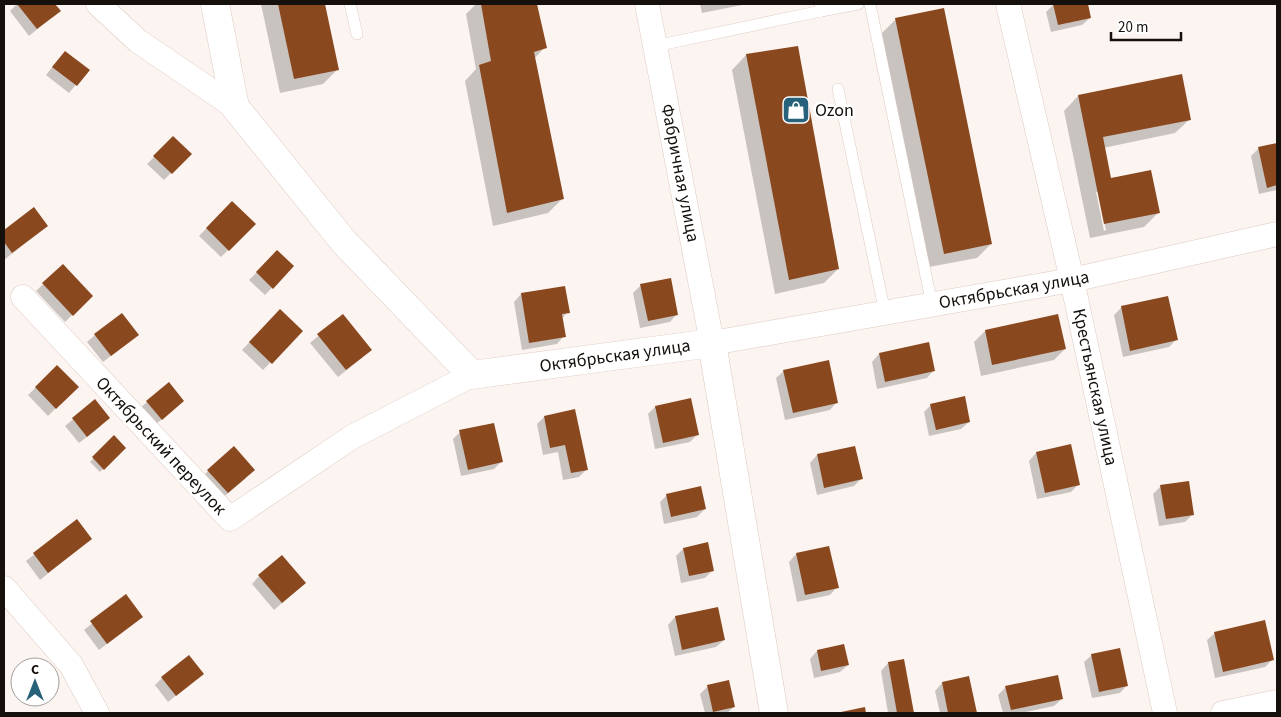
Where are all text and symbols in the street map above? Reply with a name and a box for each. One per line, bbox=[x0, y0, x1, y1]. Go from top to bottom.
scale bar bbox=[1111, 10, 1181, 42]
text: 20 m bbox=[1118, 17, 1148, 38]
shop icon: Ozon bbox=[781, 95, 811, 125]
place label: Ozon bbox=[815, 98, 854, 123]
street label: Фабричная улица bbox=[654, 102, 706, 244]
street label: Октябрьская улица bbox=[937, 264, 1091, 316]
street label: Крестьянская улица bbox=[1066, 306, 1124, 468]
street label: Октябрьская улица bbox=[538, 333, 692, 379]
street label: Октябрьский переулок bbox=[90, 371, 232, 521]
north arrow bbox=[10, 657, 60, 707]
text: С bbox=[31, 660, 39, 680]

